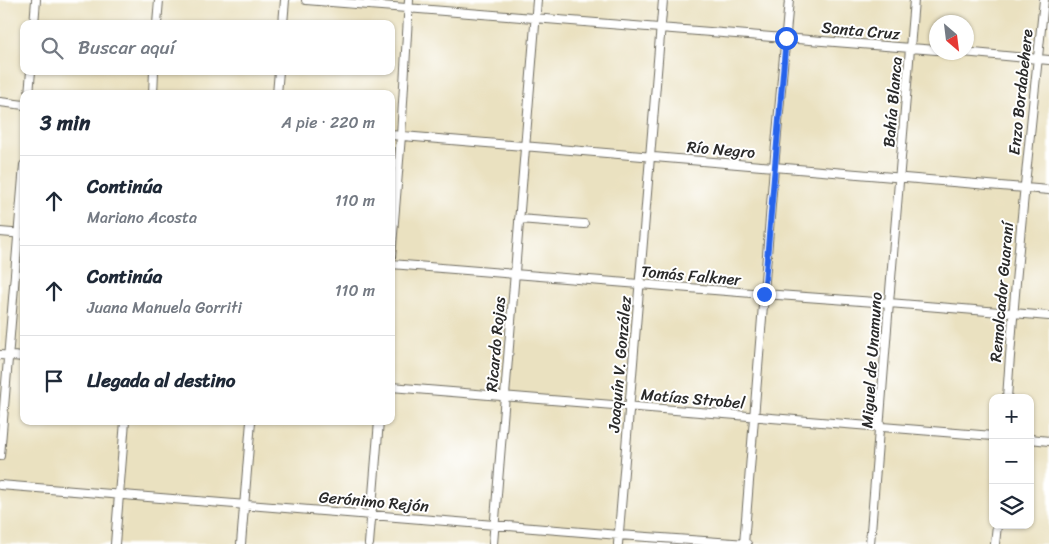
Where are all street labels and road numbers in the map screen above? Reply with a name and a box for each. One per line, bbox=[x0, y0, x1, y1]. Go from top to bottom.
street label: Santa Cruz bbox=[821, 13, 902, 48]
street label: Enzo Bordabehere bbox=[999, 27, 1042, 156]
street label: Bahía Blanca bbox=[874, 56, 911, 148]
street label: Río Negro bbox=[686, 132, 756, 167]
street label: Remolcador Guaraní bbox=[981, 218, 1022, 363]
street label: Tomás Falkner bbox=[640, 257, 744, 294]
street label: Miguel de Unamuno bbox=[852, 291, 891, 429]
street label: Joaquín V. González bbox=[599, 294, 640, 434]
street label: Ricardo Rojas bbox=[477, 295, 514, 393]
street label: Matías Strobel bbox=[640, 380, 747, 418]
street label: Gerónimo Rejón bbox=[318, 482, 430, 521]

